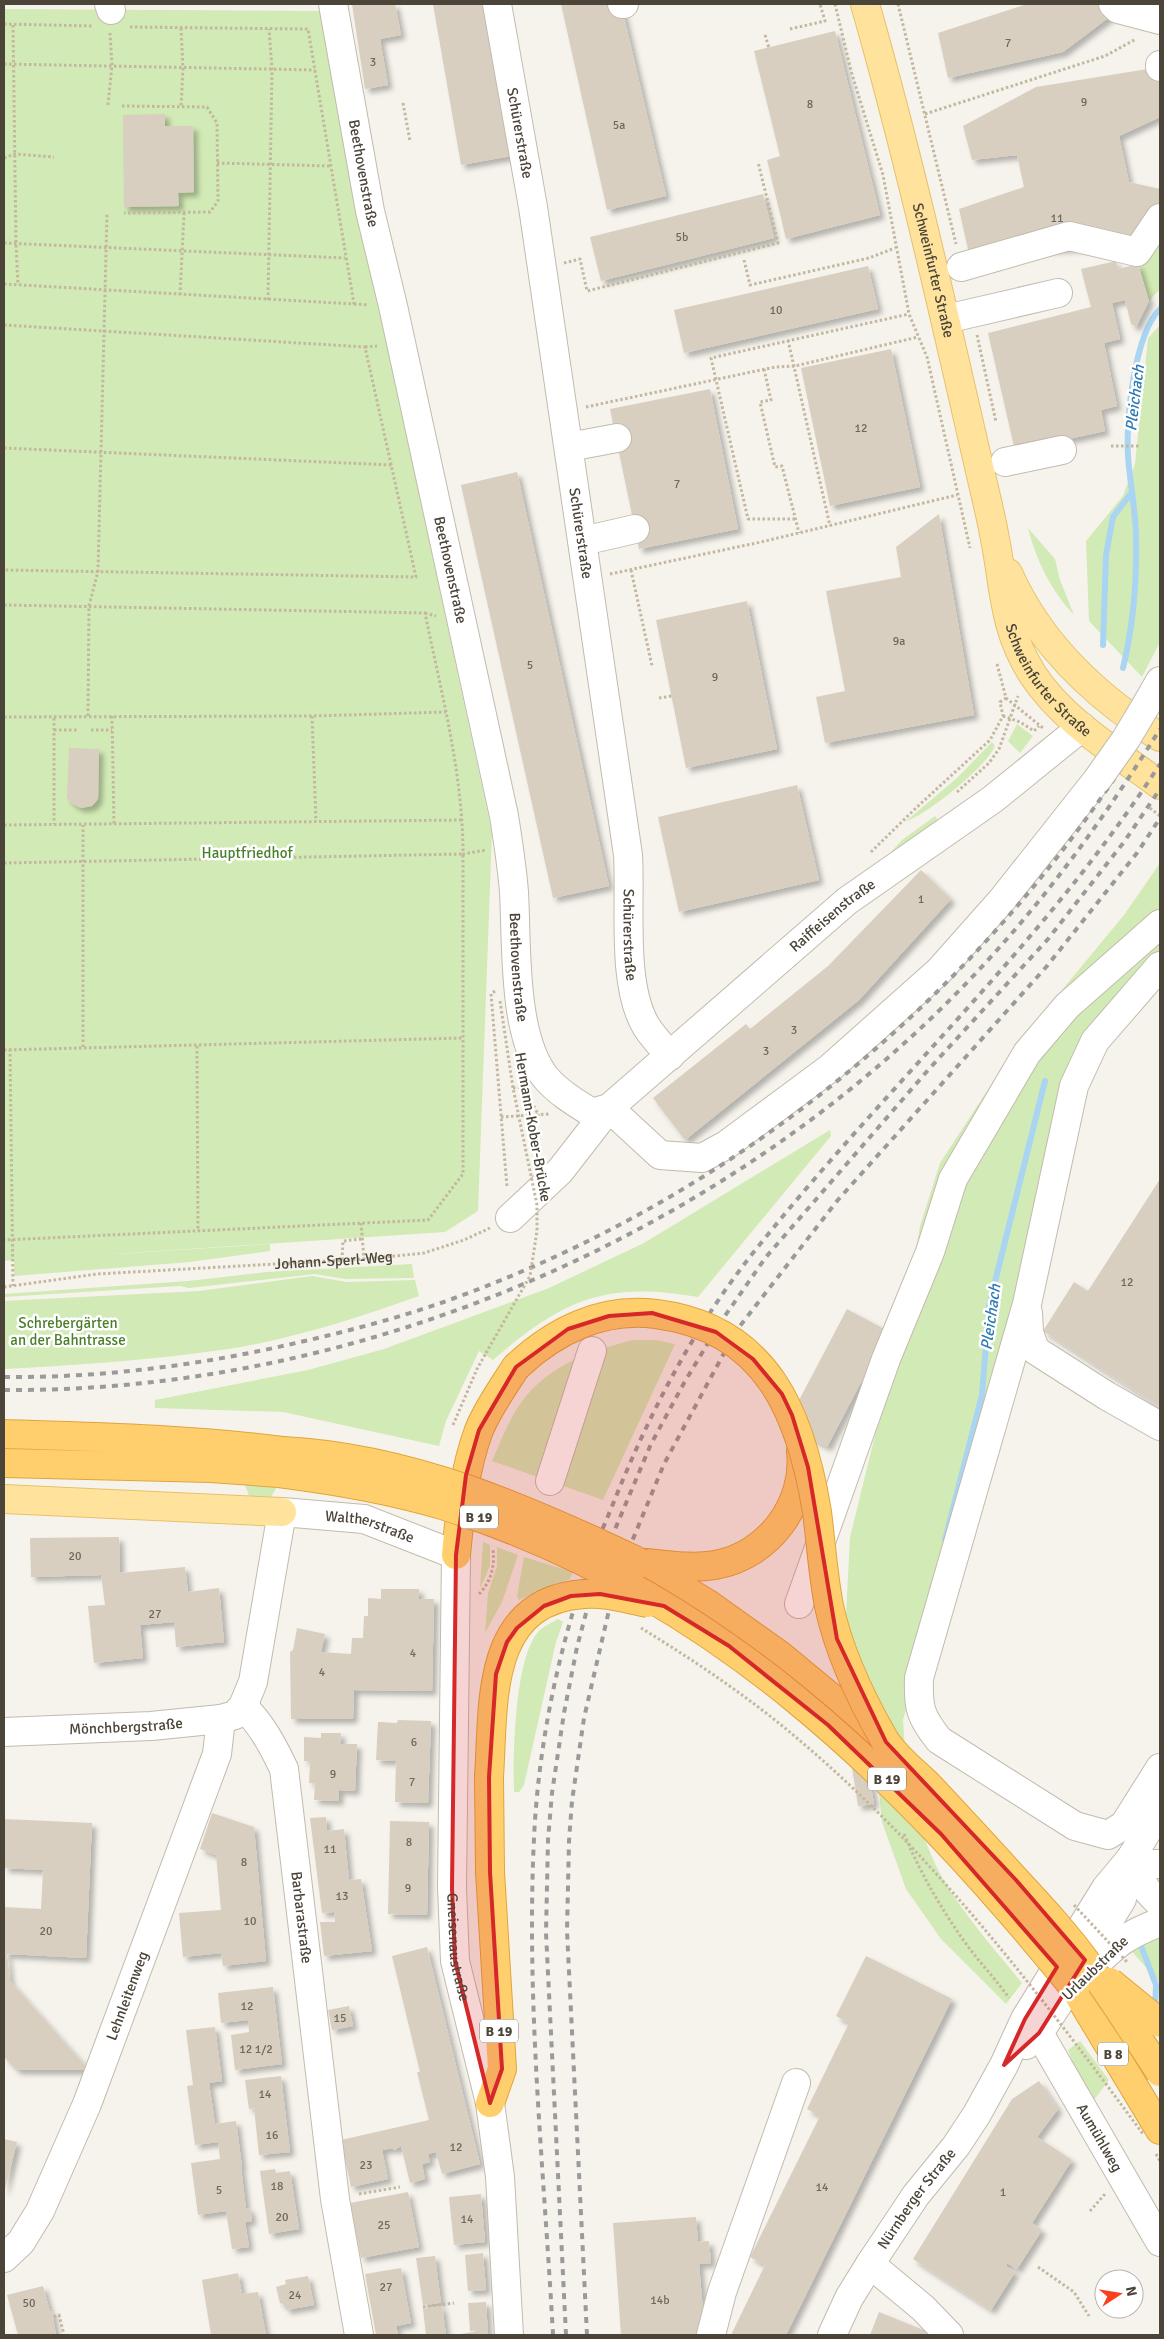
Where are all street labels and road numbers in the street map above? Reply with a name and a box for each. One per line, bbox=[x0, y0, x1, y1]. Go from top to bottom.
street label: Schürerstraße bbox=[503, 86, 537, 180]
street label: Beethovenstraße bbox=[345, 118, 383, 229]
street label: Schweinfurter Straße bbox=[909, 201, 958, 339]
street label: Schürerstraße bbox=[565, 487, 596, 580]
street label: Beethovenstraße bbox=[430, 514, 471, 625]
street label: Schweinfurter Straße bbox=[1002, 621, 1095, 741]
street label: Raiffeisenstraße bbox=[786, 875, 879, 956]
street label: Schürerstraße bbox=[619, 889, 641, 982]
street label: Beethovenstraße bbox=[506, 912, 532, 1023]
street label: Hermann-Kober-Brücke bbox=[511, 1051, 555, 1203]
street label: Johann-Sperl-Weg bbox=[274, 1247, 394, 1273]
road number: B 19 bbox=[460, 1505, 498, 1528]
street label: Waltherstraße bbox=[324, 1507, 417, 1547]
street label: Mönchbergstraße bbox=[69, 1714, 184, 1738]
road number: B 19 bbox=[868, 1768, 906, 1790]
street label: Barbarastraße bbox=[287, 1870, 316, 1964]
street label: Gneisenaustraße bbox=[443, 1892, 474, 2003]
street label: Urlaubstraße bbox=[1058, 1932, 1132, 2004]
street label: Lehnleitenweg bbox=[102, 1949, 152, 2043]
road number: B 19 bbox=[480, 2020, 518, 2042]
road number: B 8 bbox=[1098, 2042, 1128, 2066]
street label: Aumühlweg bbox=[1073, 2100, 1126, 2175]
street label: Nürnberger Straße bbox=[874, 2145, 960, 2252]

